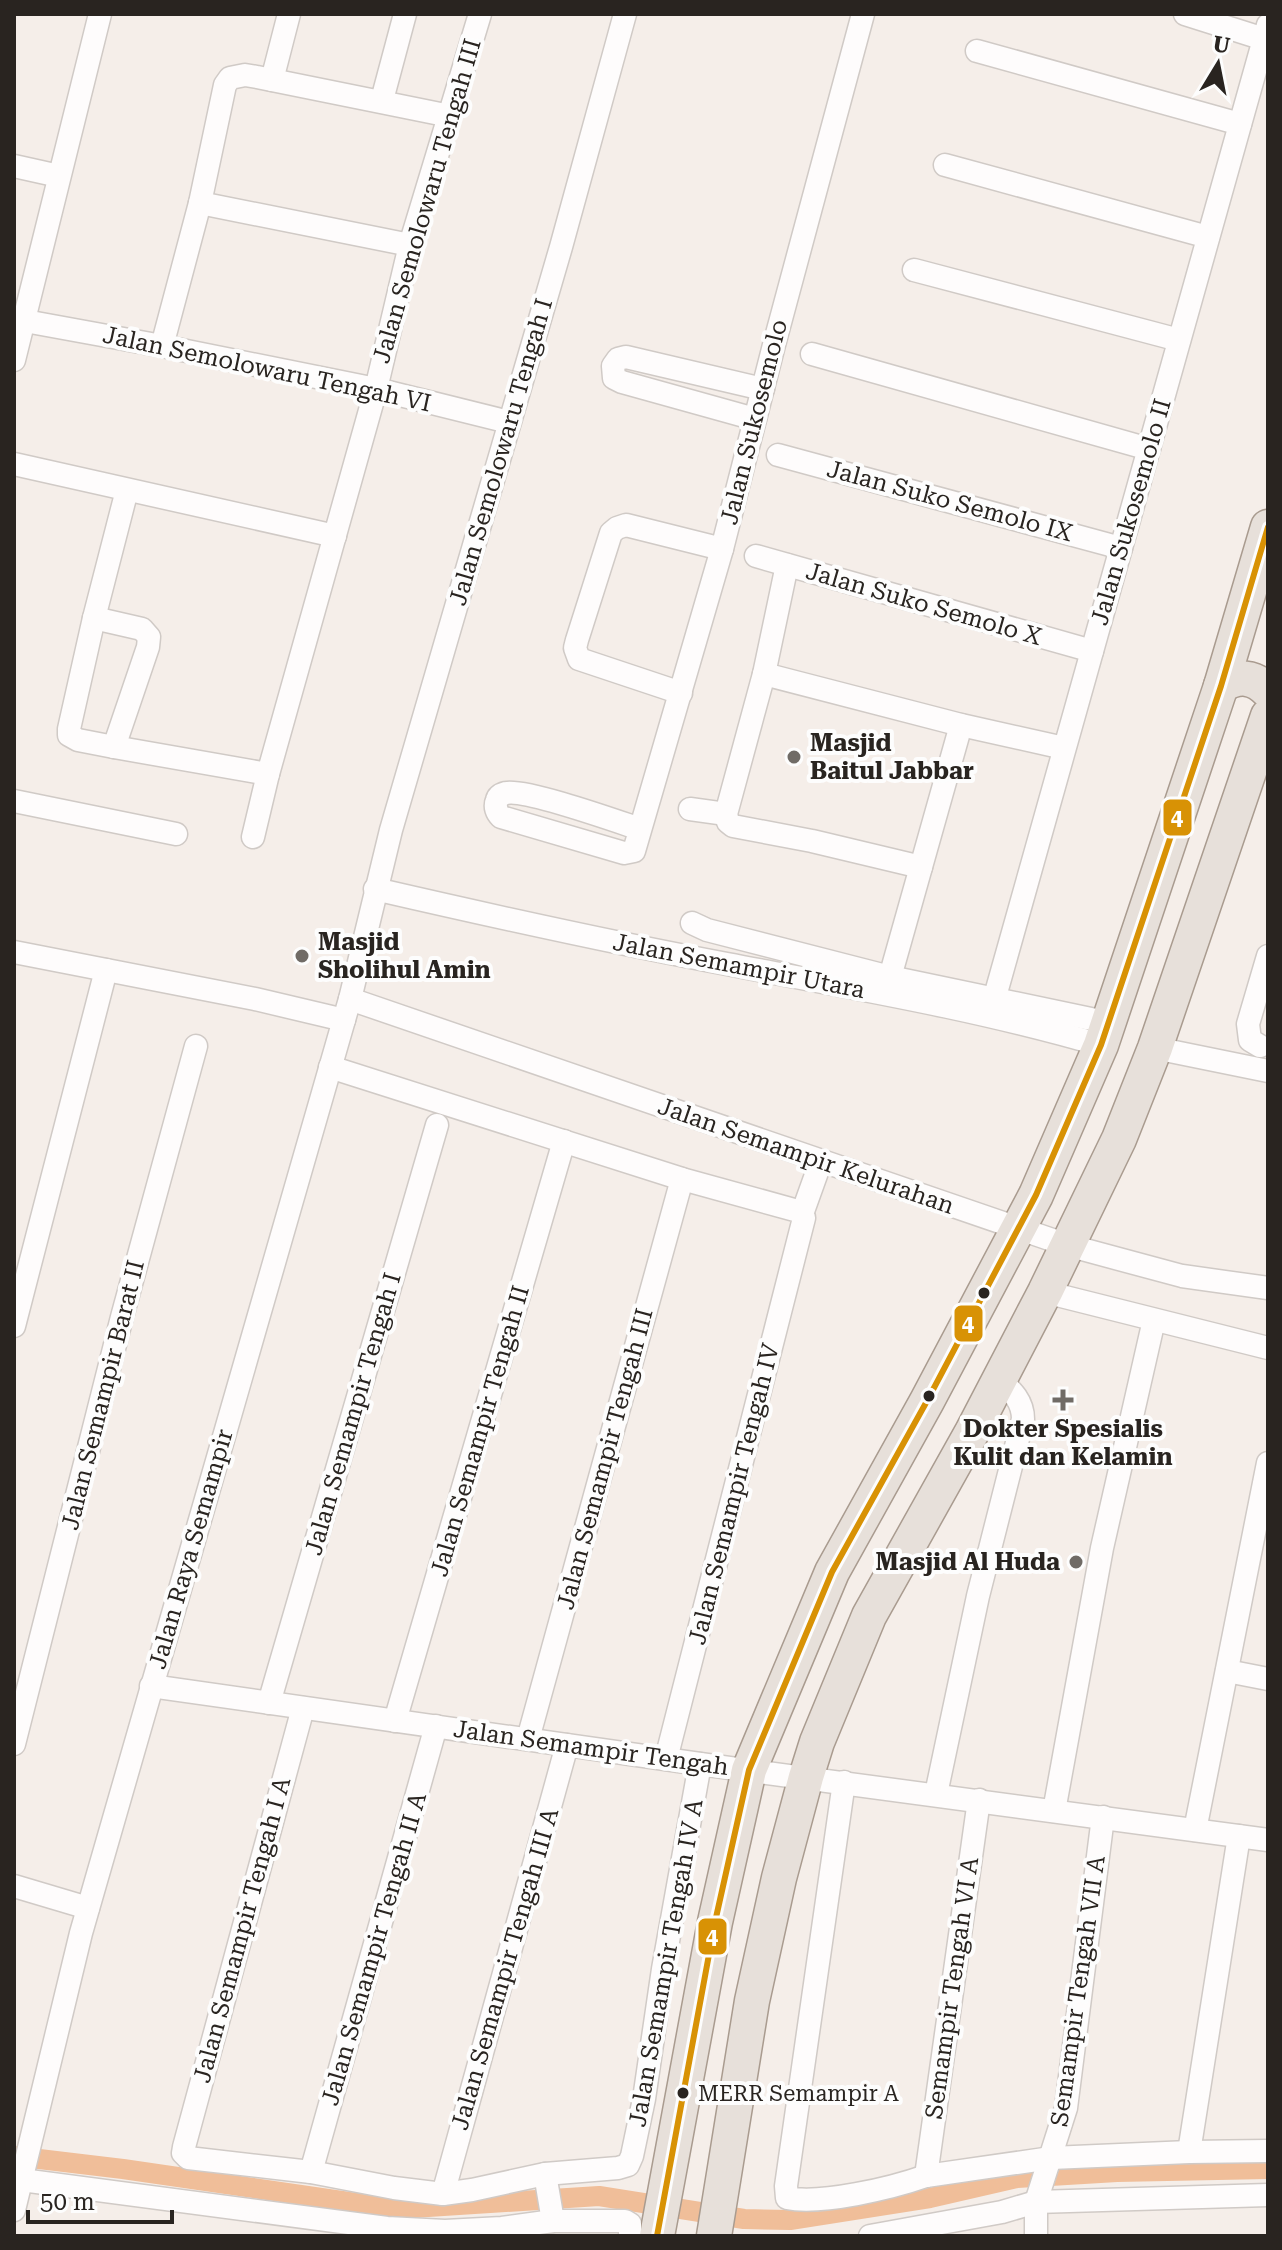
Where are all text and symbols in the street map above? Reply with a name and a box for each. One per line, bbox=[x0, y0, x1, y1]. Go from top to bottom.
north arrow bbox=[1178, 24, 1258, 104]
text: U bbox=[1211, 31, 1232, 59]
street label: Jalan Semolowaru Tengah III bbox=[367, 36, 487, 366]
street label: Jalan Semolowaru Tengah I bbox=[444, 295, 558, 609]
street label: Jalan Sukosemolo bbox=[715, 317, 793, 527]
street label: Jalan Semolowaru Tengah VI bbox=[100, 320, 434, 418]
street label: Jalan Sukosemolo II bbox=[1085, 395, 1177, 629]
street label: Jalan Suko Semolo IX bbox=[824, 455, 1076, 547]
street label: Jalan Suko Semolo X bbox=[803, 557, 1045, 651]
place label: Masjid Baitul Jabbar bbox=[810, 729, 974, 785]
marker: Masjid Baitul Jabbar bbox=[785, 748, 803, 766]
line badge: 4 bbox=[1162, 798, 1193, 837]
text: 4 bbox=[1171, 805, 1184, 830]
place label: Masjid Sholihul Amin bbox=[318, 928, 491, 984]
street label: Jalan Semampir Utara bbox=[611, 928, 867, 1004]
marker: Masjid Sholihul Amin bbox=[293, 947, 311, 965]
street label: Jalan Semampir Kelurahan bbox=[654, 1092, 958, 1220]
street label: Jalan Semampir Barat II bbox=[56, 1257, 150, 1533]
street label: Jalan Semampir Tengah I bbox=[299, 1270, 407, 1558]
street label: Jalan Semampir Tengah II bbox=[425, 1282, 535, 1580]
unlabelled marker bbox=[976, 1285, 992, 1301]
line badge: 4 bbox=[953, 1304, 984, 1343]
street label: Jalan Semampir Tengah III bbox=[551, 1305, 659, 1613]
text: 4 bbox=[962, 1311, 975, 1336]
street label: Jalan Semampir Tengah IV bbox=[683, 1340, 785, 1647]
unlabelled marker bbox=[921, 1388, 937, 1404]
marker: Dokter Spesialis Kulit dan Kelamin bbox=[1052, 1389, 1074, 1411]
place label: Dokter Spesialis Kulit dan Kelamin bbox=[953, 1415, 1173, 1471]
street label: Jalan Raya Semampir bbox=[143, 1426, 239, 1672]
place label: Masjid Al Huda bbox=[876, 1548, 1060, 1576]
marker: Masjid Al Huda bbox=[1067, 1553, 1085, 1571]
street label: Jalan Semampir Tengah bbox=[452, 1715, 730, 1781]
street label: Jalan Semampir Tengah I A bbox=[188, 1774, 296, 2086]
street label: Jalan Semampir Tengah II A bbox=[316, 1789, 432, 2109]
street label: Jalan Semampir Tengah IV A bbox=[623, 1797, 709, 2129]
street label: Jalan Semampir Tengah III A bbox=[446, 1805, 564, 2133]
street label: Semampir Tengah VII A bbox=[1045, 1854, 1111, 2128]
street label: Semampir Tengah VI A bbox=[920, 1855, 984, 2121]
line badge: 4 bbox=[697, 1917, 728, 1956]
text: 4 bbox=[706, 1924, 719, 1949]
place label: MERR Semampir A bbox=[698, 2081, 899, 2106]
marker: MERR Semampir A bbox=[675, 2085, 691, 2101]
scale bar bbox=[28, 2174, 172, 2224]
text: 50 m bbox=[40, 2188, 95, 2216]

